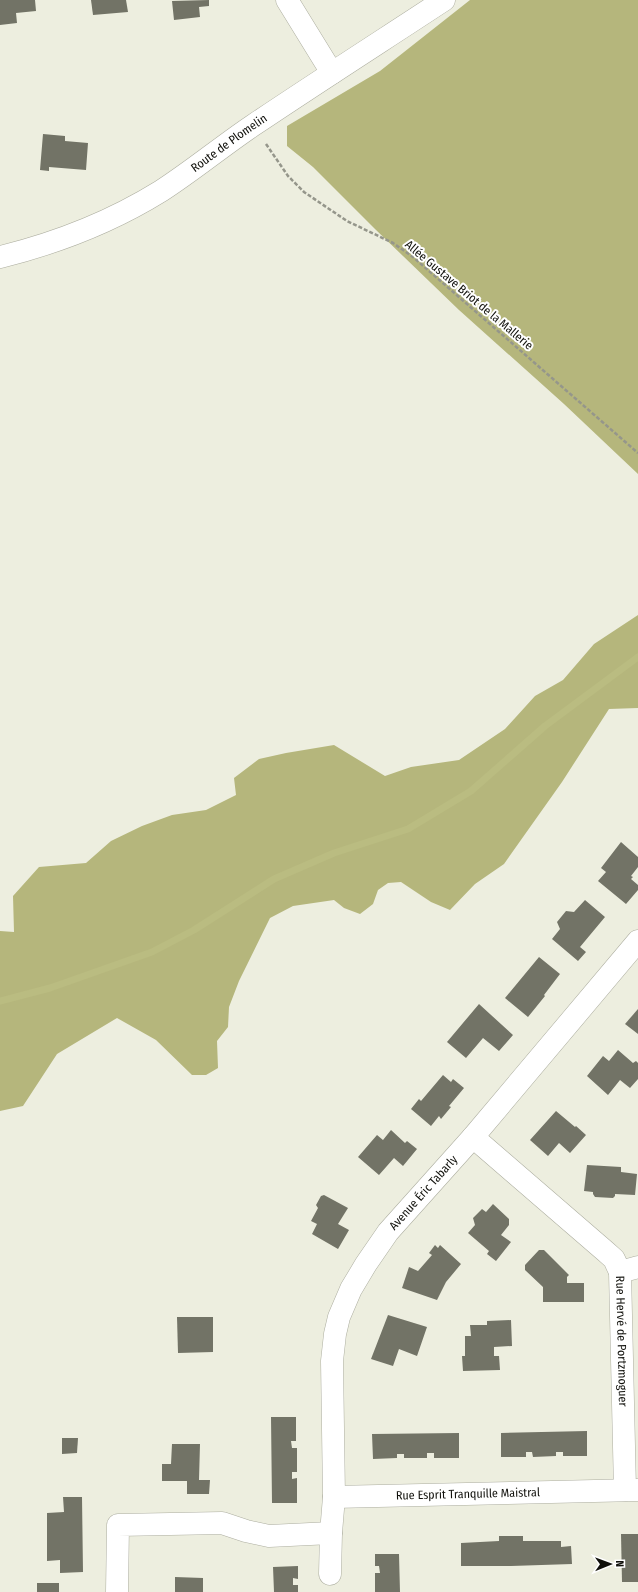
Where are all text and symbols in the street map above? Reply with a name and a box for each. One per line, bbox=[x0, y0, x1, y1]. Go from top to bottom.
street label: Route de Plomelin bbox=[188, 111, 270, 175]
street label: Allée Gustave Briot de la Mallerie bbox=[402, 237, 536, 353]
street label: Avenue Éric Tabarly bbox=[386, 1152, 461, 1233]
street label: Rue Hervé de Portzmoguer bbox=[613, 1276, 630, 1408]
street label: Rue Esprit Tranquille Maistral bbox=[396, 1485, 540, 1503]
north arrow bbox=[590, 1544, 630, 1584]
text: N bbox=[613, 1560, 626, 1567]

